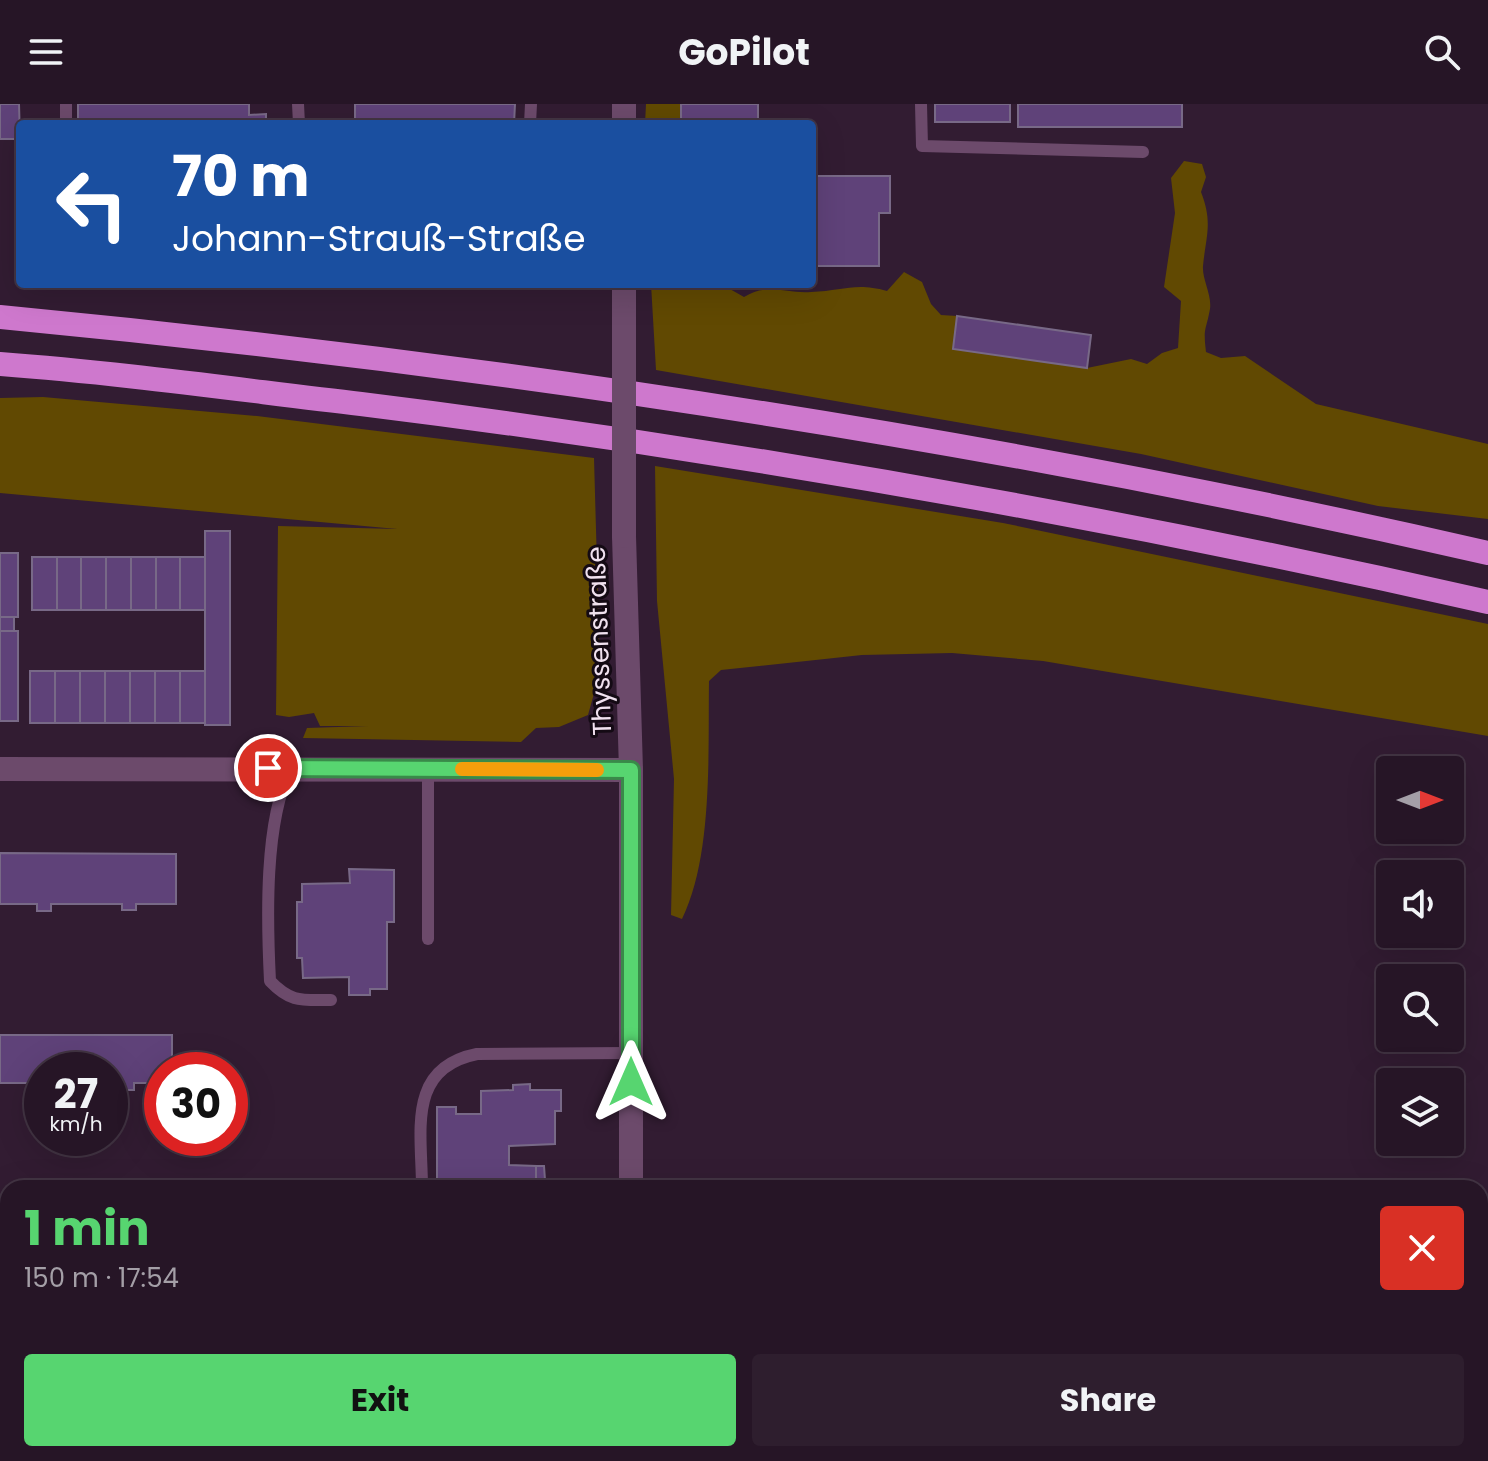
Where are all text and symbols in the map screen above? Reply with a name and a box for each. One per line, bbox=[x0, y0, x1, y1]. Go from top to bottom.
text: GoPilot bbox=[678, 27, 810, 78]
icon: menu bbox=[24, 30, 68, 74]
icon: search bbox=[1420, 30, 1464, 74]
text: 70 m bbox=[172, 137, 310, 216]
icon: left bbox=[40, 152, 144, 256]
text: Johann-Strauß-Straße bbox=[172, 213, 586, 264]
street label: Thyssenstraße bbox=[578, 546, 620, 736]
pin bbox=[234, 734, 302, 802]
icon: arrive bbox=[246, 746, 290, 790]
north arrow bbox=[1376, 756, 1464, 844]
map controls bbox=[1376, 756, 1464, 1156]
button: sound bbox=[1376, 860, 1464, 948]
button: search bbox=[1376, 964, 1464, 1052]
position arrow bbox=[589, 1040, 673, 1124]
speed limit sign: 30 bbox=[144, 1052, 248, 1156]
text: 27 bbox=[54, 1066, 98, 1122]
button: layers bbox=[1376, 1068, 1464, 1156]
text: km/h bbox=[49, 1110, 103, 1138]
text: 1 min bbox=[24, 1195, 150, 1262]
button: close bbox=[1380, 1206, 1464, 1290]
text: 150 m · 17:54 bbox=[24, 1260, 179, 1296]
button: Exit bbox=[24, 1354, 736, 1446]
button: Share bbox=[752, 1354, 1464, 1446]

